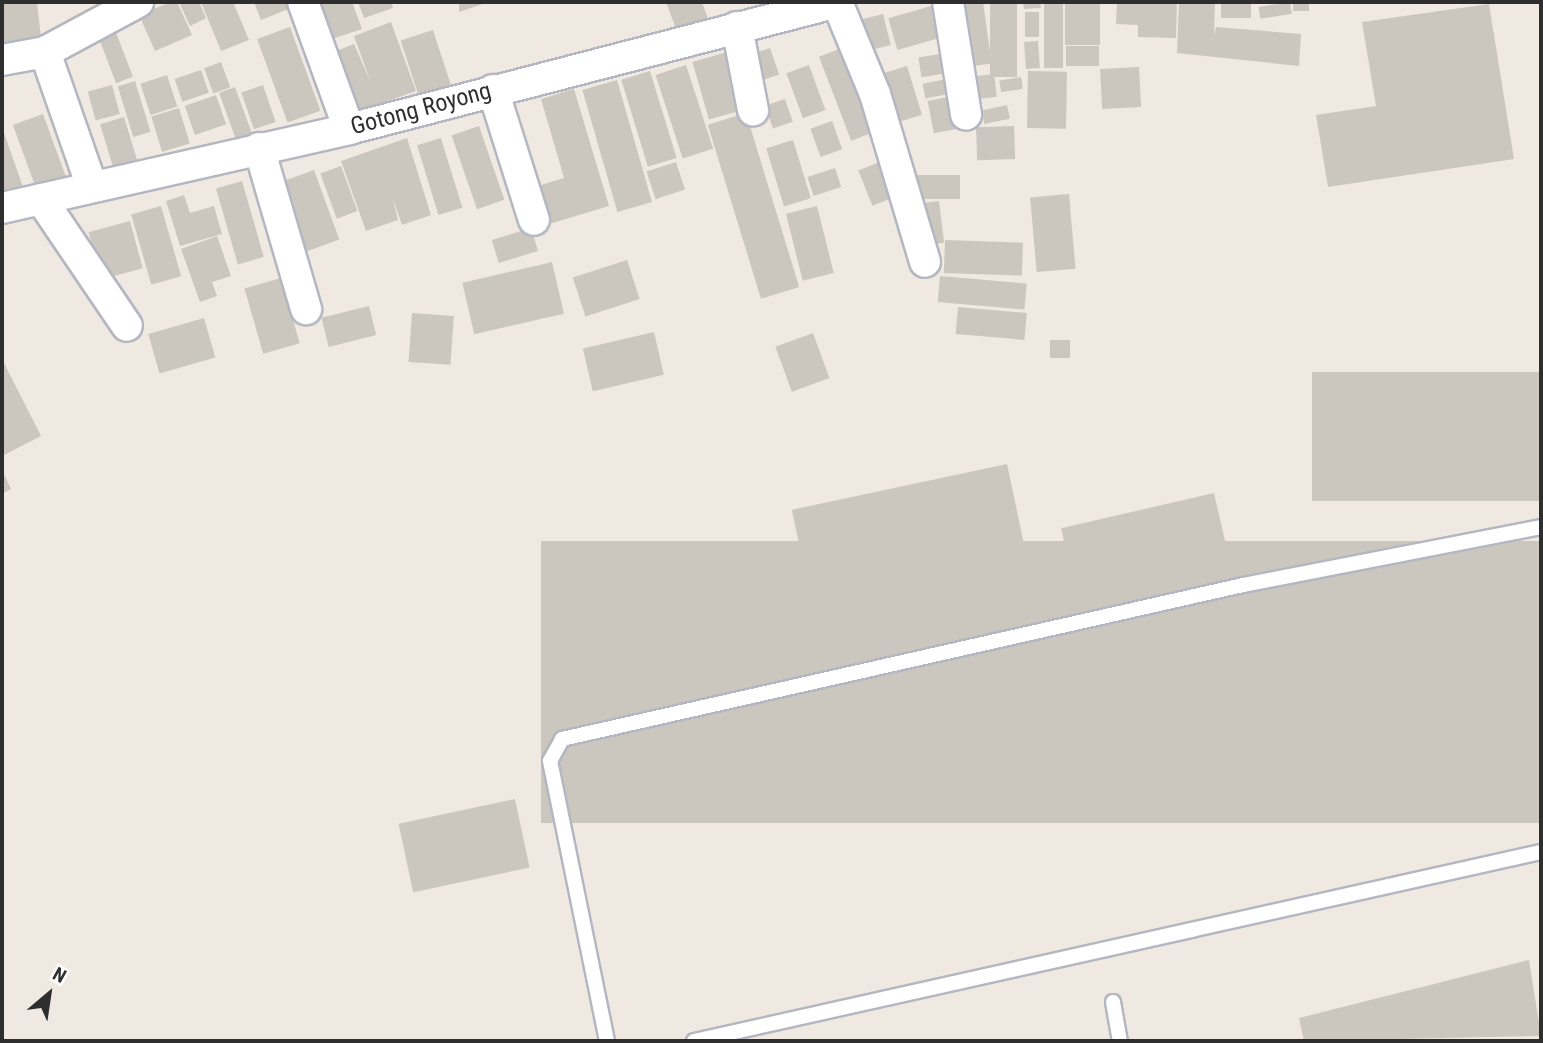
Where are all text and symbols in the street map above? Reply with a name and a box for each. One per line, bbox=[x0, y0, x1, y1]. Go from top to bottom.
street label: Gotong Royong bbox=[348, 76, 494, 142]
north arrow bbox=[14, 959, 84, 1029]
text: N bbox=[49, 962, 70, 988]

